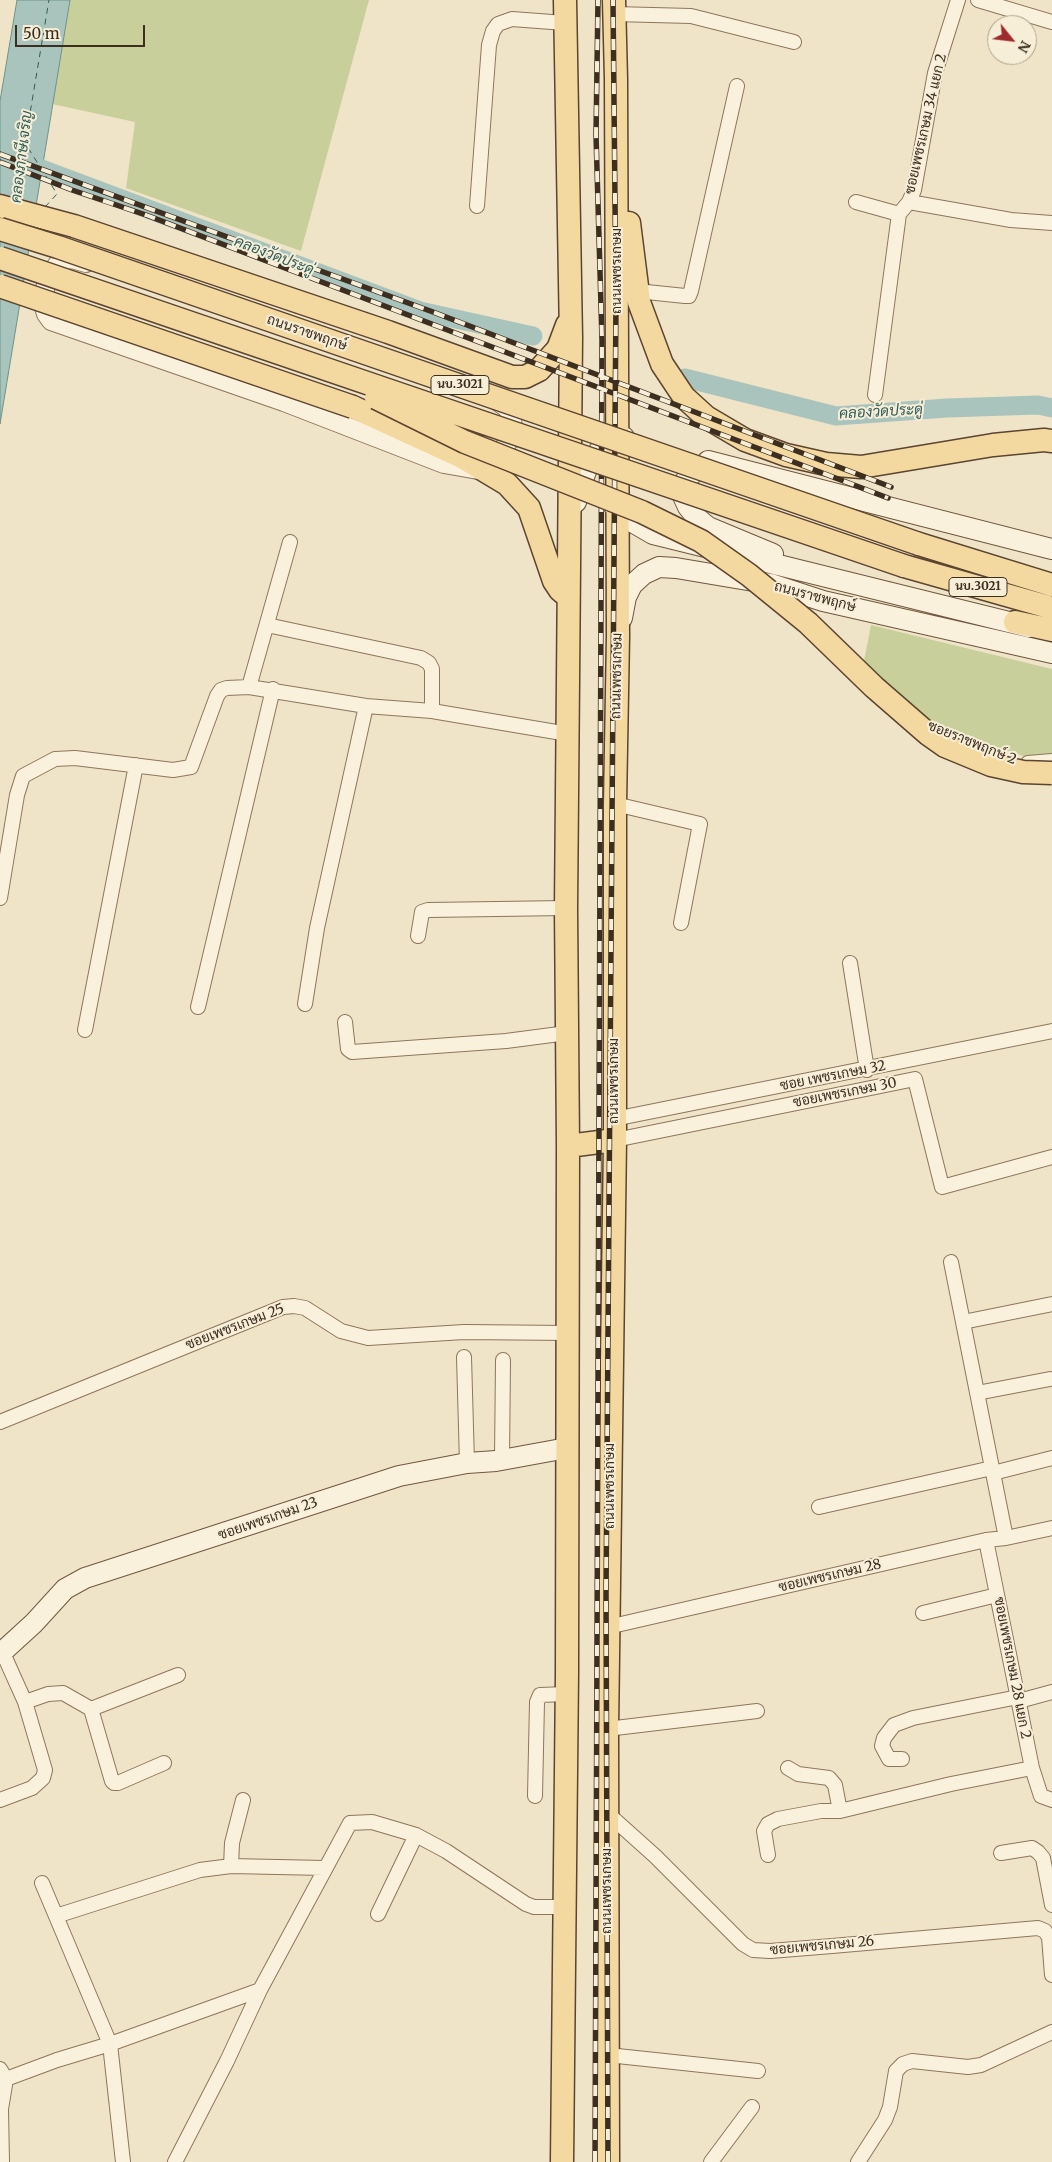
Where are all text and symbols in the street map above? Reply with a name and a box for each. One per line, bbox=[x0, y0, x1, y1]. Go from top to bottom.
scale bar bbox=[18, 15, 148, 47]
north arrow bbox=[987, 15, 1037, 65]
text: 50 m bbox=[23, 24, 60, 43]
text: N bbox=[1014, 38, 1035, 56]
street label: ซอยเพชรเกษม 34 แยก 2 bbox=[902, 52, 950, 196]
water label: คลองภาษีเจริญ bbox=[7, 110, 37, 204]
street label: ถนนเพชรเกษม bbox=[609, 228, 625, 314]
water label: คลองวัดประดู่ bbox=[232, 233, 316, 279]
street label: ถนนราชพฤกษ์ bbox=[265, 311, 349, 355]
road number: นบ.3021 bbox=[431, 376, 489, 394]
water label: คลองวัดประดู่ bbox=[839, 401, 923, 423]
street label: ถนนราชพฤกษ์ bbox=[772, 578, 858, 616]
road number: นบ.3021 bbox=[949, 578, 1007, 596]
street label: ถนนเพชรเกษม bbox=[608, 633, 626, 719]
street label: ซอยราชพฤกษ์ 2 bbox=[925, 718, 1019, 768]
street label: ถนนเพชรเกษม bbox=[606, 1038, 622, 1124]
street label: ซอย เพชรเกษม 32 bbox=[779, 1057, 887, 1095]
street label: ซอยเพชรเกษม 30 bbox=[792, 1075, 898, 1111]
street label: ซอยเพชรเกษม 25 bbox=[183, 1300, 287, 1354]
street label: ถนนเพชรเกษม bbox=[602, 1443, 618, 1529]
street label: ซอยเพชรเกษม 23 bbox=[216, 1494, 320, 1544]
street label: ซอยเพชรเกษม 28 bbox=[777, 1556, 883, 1596]
street label: ซอยเพชรเกษม 28 แยก 2 bbox=[990, 1596, 1034, 1740]
street label: ถนนเพชรเกษม bbox=[599, 1848, 615, 1934]
street label: ซอยเพชรเกษม 26 bbox=[769, 1933, 875, 1959]

